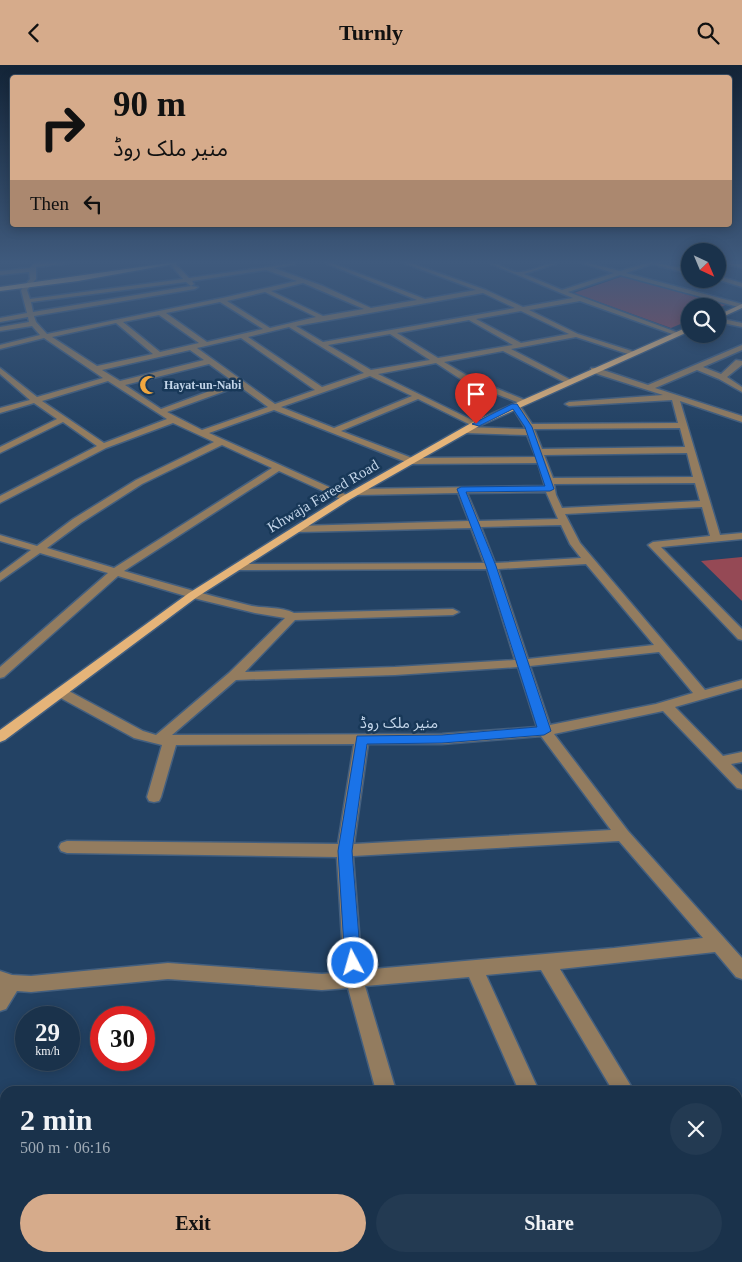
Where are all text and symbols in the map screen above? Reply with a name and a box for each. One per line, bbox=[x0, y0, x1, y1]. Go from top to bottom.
icon: back bbox=[20, 19, 48, 47]
icon: search bbox=[694, 19, 722, 47]
text: Turnly bbox=[339, 20, 403, 45]
text: 90 m bbox=[113, 85, 186, 124]
icon: right bbox=[30, 95, 95, 160]
text: منیر ملک روڈ bbox=[113, 136, 228, 161]
icon: left bbox=[79, 190, 107, 218]
text: Then bbox=[30, 193, 69, 214]
north arrow bbox=[681, 243, 726, 287]
map controls bbox=[681, 243, 726, 343]
button: search bbox=[681, 298, 726, 343]
pin bbox=[455, 373, 497, 424]
mosque icon: Hayat-un-Nabi bbox=[138, 374, 160, 396]
place label: Hayat-un-Nabi bbox=[164, 378, 242, 392]
icon: arrive bbox=[462, 380, 490, 408]
street label: Khwaja Fareed Road bbox=[265, 456, 382, 535]
street label: منیر ملک روڈ bbox=[360, 715, 438, 732]
position arrow bbox=[326, 936, 378, 988]
speed limit sign: 30 bbox=[90, 1006, 155, 1071]
text: 29 bbox=[35, 1019, 60, 1046]
text: km/h bbox=[35, 1044, 60, 1058]
text: 2 min bbox=[20, 1103, 93, 1136]
button: close bbox=[670, 1103, 722, 1155]
text: 500 m · 06:16 bbox=[20, 1139, 110, 1156]
button: Exit bbox=[20, 1194, 366, 1252]
button: Share bbox=[376, 1194, 722, 1252]

